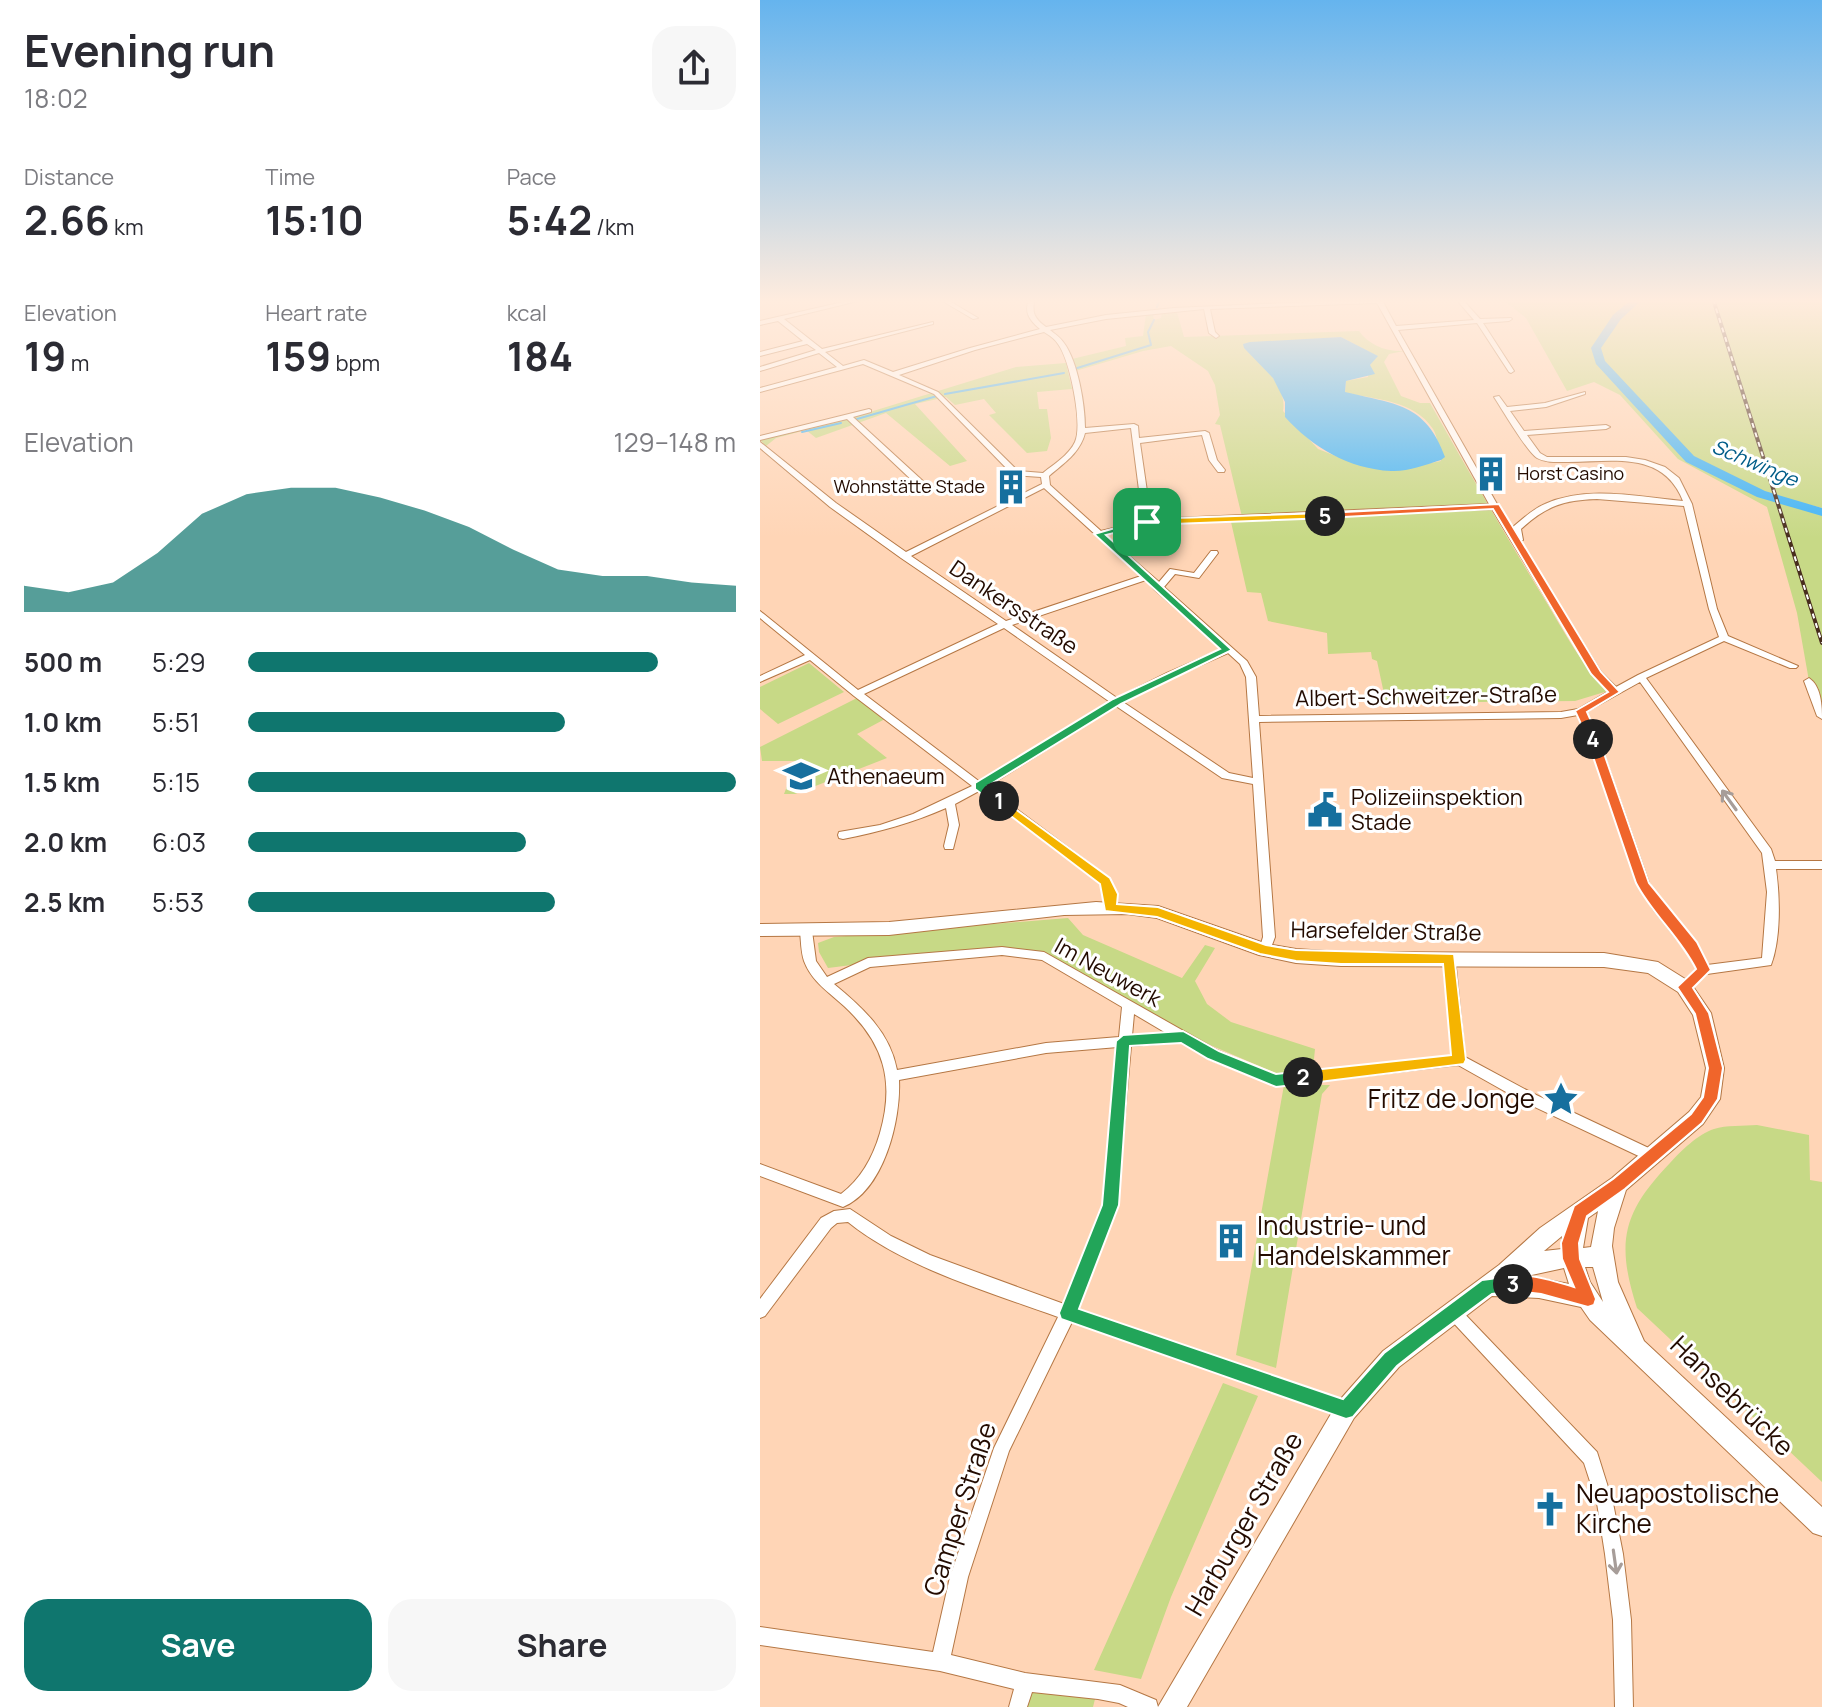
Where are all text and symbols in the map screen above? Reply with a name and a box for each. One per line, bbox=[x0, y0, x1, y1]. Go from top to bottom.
text: Evening run bbox=[24, 20, 275, 80]
button: share bbox=[652, 26, 736, 110]
text: 18:02 bbox=[24, 80, 88, 116]
text: Distance bbox=[24, 162, 114, 192]
text: Time bbox=[265, 162, 315, 192]
text: Pace bbox=[507, 162, 556, 192]
text: 2.66 bbox=[24, 192, 110, 247]
text: 15:10 bbox=[265, 192, 364, 247]
text: 5:42 bbox=[507, 192, 592, 247]
text: km bbox=[110, 212, 144, 242]
text: /km bbox=[592, 212, 634, 242]
text: Elevation bbox=[24, 298, 117, 328]
text: Heart rate bbox=[265, 298, 367, 328]
text: kcal bbox=[507, 298, 547, 328]
text: 19 bbox=[24, 328, 66, 383]
text: 159 bbox=[265, 328, 331, 383]
text: 184 bbox=[507, 328, 573, 383]
text: m bbox=[66, 348, 89, 378]
text: bpm bbox=[331, 348, 380, 378]
text: Elevation bbox=[24, 424, 134, 460]
text: 129–148 m bbox=[614, 424, 736, 460]
water label: Schwinge bbox=[1708, 432, 1803, 493]
building icon: Horst Casino bbox=[1472, 455, 1510, 493]
place label: Horst Casino bbox=[1517, 461, 1624, 485]
building icon: Wohnstätte Stade bbox=[992, 468, 1030, 506]
place label: Wohnstätte Stade bbox=[834, 474, 985, 498]
pin bbox=[1113, 488, 1181, 556]
pin: 5 bbox=[1305, 496, 1345, 536]
icon: arrive bbox=[1125, 500, 1169, 544]
text: 5 bbox=[1319, 501, 1331, 531]
street label: Dankersstraße bbox=[944, 553, 1084, 661]
text: 500 m bbox=[24, 644, 102, 680]
text: 5:29 bbox=[152, 644, 206, 680]
street label: Albert-Schweitzer-Straße bbox=[1295, 679, 1557, 713]
text: 1.0 km bbox=[24, 704, 102, 740]
text: 5:51 bbox=[152, 704, 200, 740]
pin: 4 bbox=[1573, 719, 1613, 759]
text: 4 bbox=[1586, 724, 1600, 754]
school or university icon: Athenaeum bbox=[782, 757, 820, 795]
place label: Athenaeum bbox=[827, 761, 945, 791]
text: 1.5 km bbox=[24, 764, 100, 800]
text: 5:15 bbox=[152, 764, 200, 800]
pin: 1 bbox=[979, 781, 1019, 821]
place label: Polizeiinspektion Stade bbox=[1351, 782, 1523, 837]
text: 1 bbox=[994, 786, 1004, 816]
one-way arrow bbox=[1721, 789, 1737, 811]
public building icon: Polizeiinspektion Stade bbox=[1306, 791, 1344, 829]
text: 2.0 km bbox=[24, 824, 107, 860]
text: 6:03 bbox=[152, 824, 206, 860]
text: 2.5 km bbox=[24, 884, 105, 920]
text: 5:53 bbox=[152, 884, 204, 920]
street label: Harsefelder Straße bbox=[1290, 914, 1482, 948]
street label: Im Neuwerk bbox=[1049, 930, 1168, 1014]
pin: 2 bbox=[1283, 1057, 1323, 1097]
text: 2 bbox=[1296, 1062, 1310, 1092]
place label: Fritz de Jonge bbox=[1368, 1080, 1535, 1116]
place icon: Fritz de Jonge bbox=[1542, 1080, 1580, 1118]
place label: Industrie- und Handelskammer bbox=[1257, 1207, 1451, 1273]
building icon: Industrie- und Handelskammer bbox=[1212, 1222, 1250, 1260]
pin: 3 bbox=[1493, 1264, 1533, 1304]
text: 3 bbox=[1507, 1269, 1519, 1299]
street label: Hansebrücke bbox=[1663, 1327, 1802, 1463]
street label: Camper Straße bbox=[914, 1417, 1004, 1600]
street label: Harburger Straße bbox=[1176, 1425, 1310, 1622]
place label: Neuapostolische Kirche bbox=[1576, 1475, 1779, 1541]
church icon: Neuapostolische Kirche bbox=[1531, 1490, 1569, 1528]
one-way arrow bbox=[1608, 1548, 1623, 1574]
button: Save bbox=[24, 1599, 372, 1691]
button: Share bbox=[388, 1599, 736, 1691]

